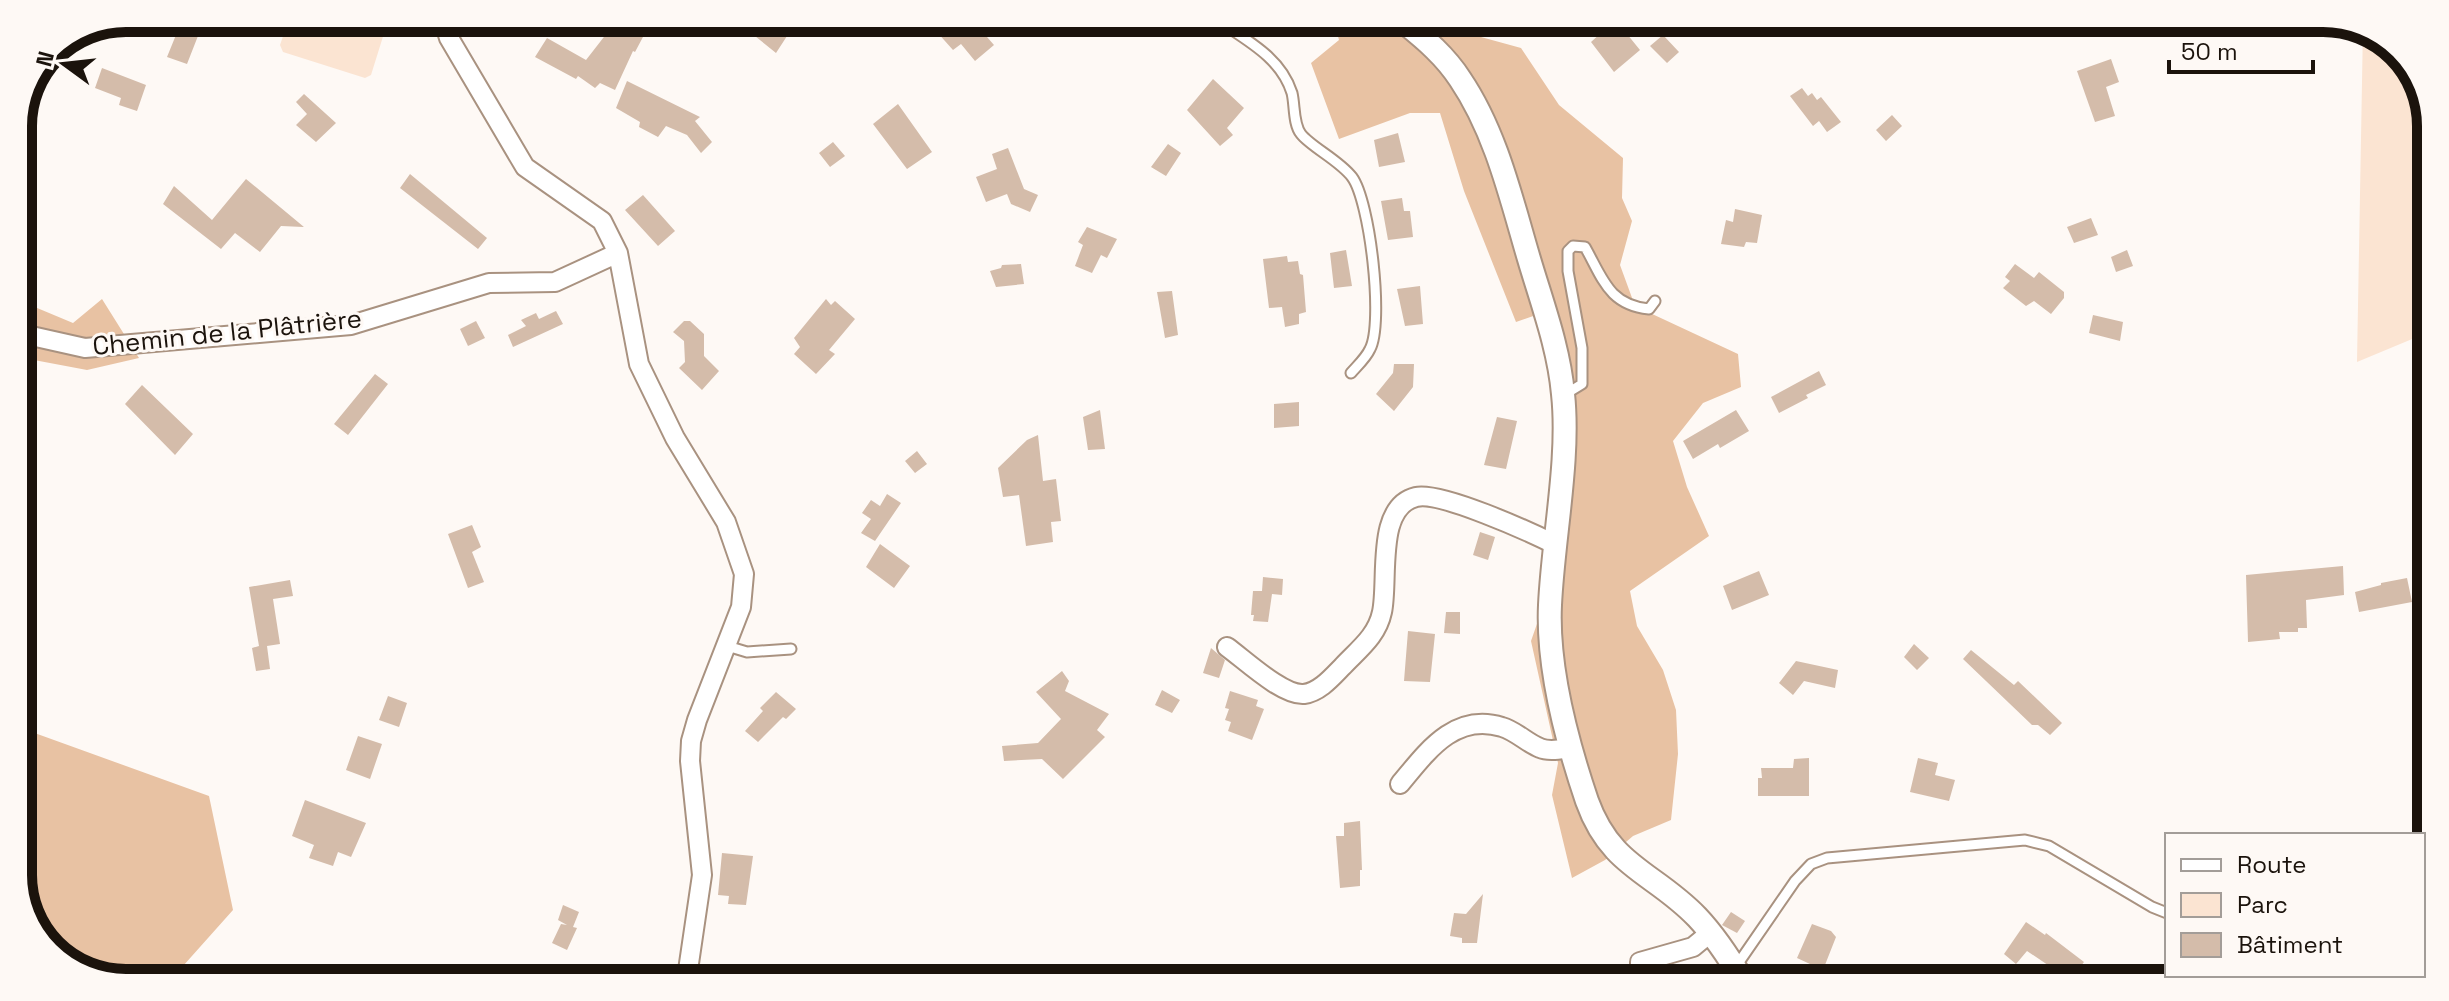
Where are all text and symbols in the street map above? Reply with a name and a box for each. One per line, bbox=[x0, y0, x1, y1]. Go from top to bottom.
north arrow bbox=[24, 24, 104, 104]
scale bar bbox=[2169, 24, 2313, 74]
text: 50 m bbox=[2181, 36, 2238, 67]
text: N bbox=[29, 48, 60, 70]
street label: Chemin de la Plâtrière bbox=[91, 301, 363, 363]
legend bbox=[2165, 833, 2425, 977]
text: Route bbox=[2237, 849, 2306, 880]
text: Parc bbox=[2237, 889, 2288, 920]
text: Bâtiment bbox=[2237, 929, 2343, 960]

